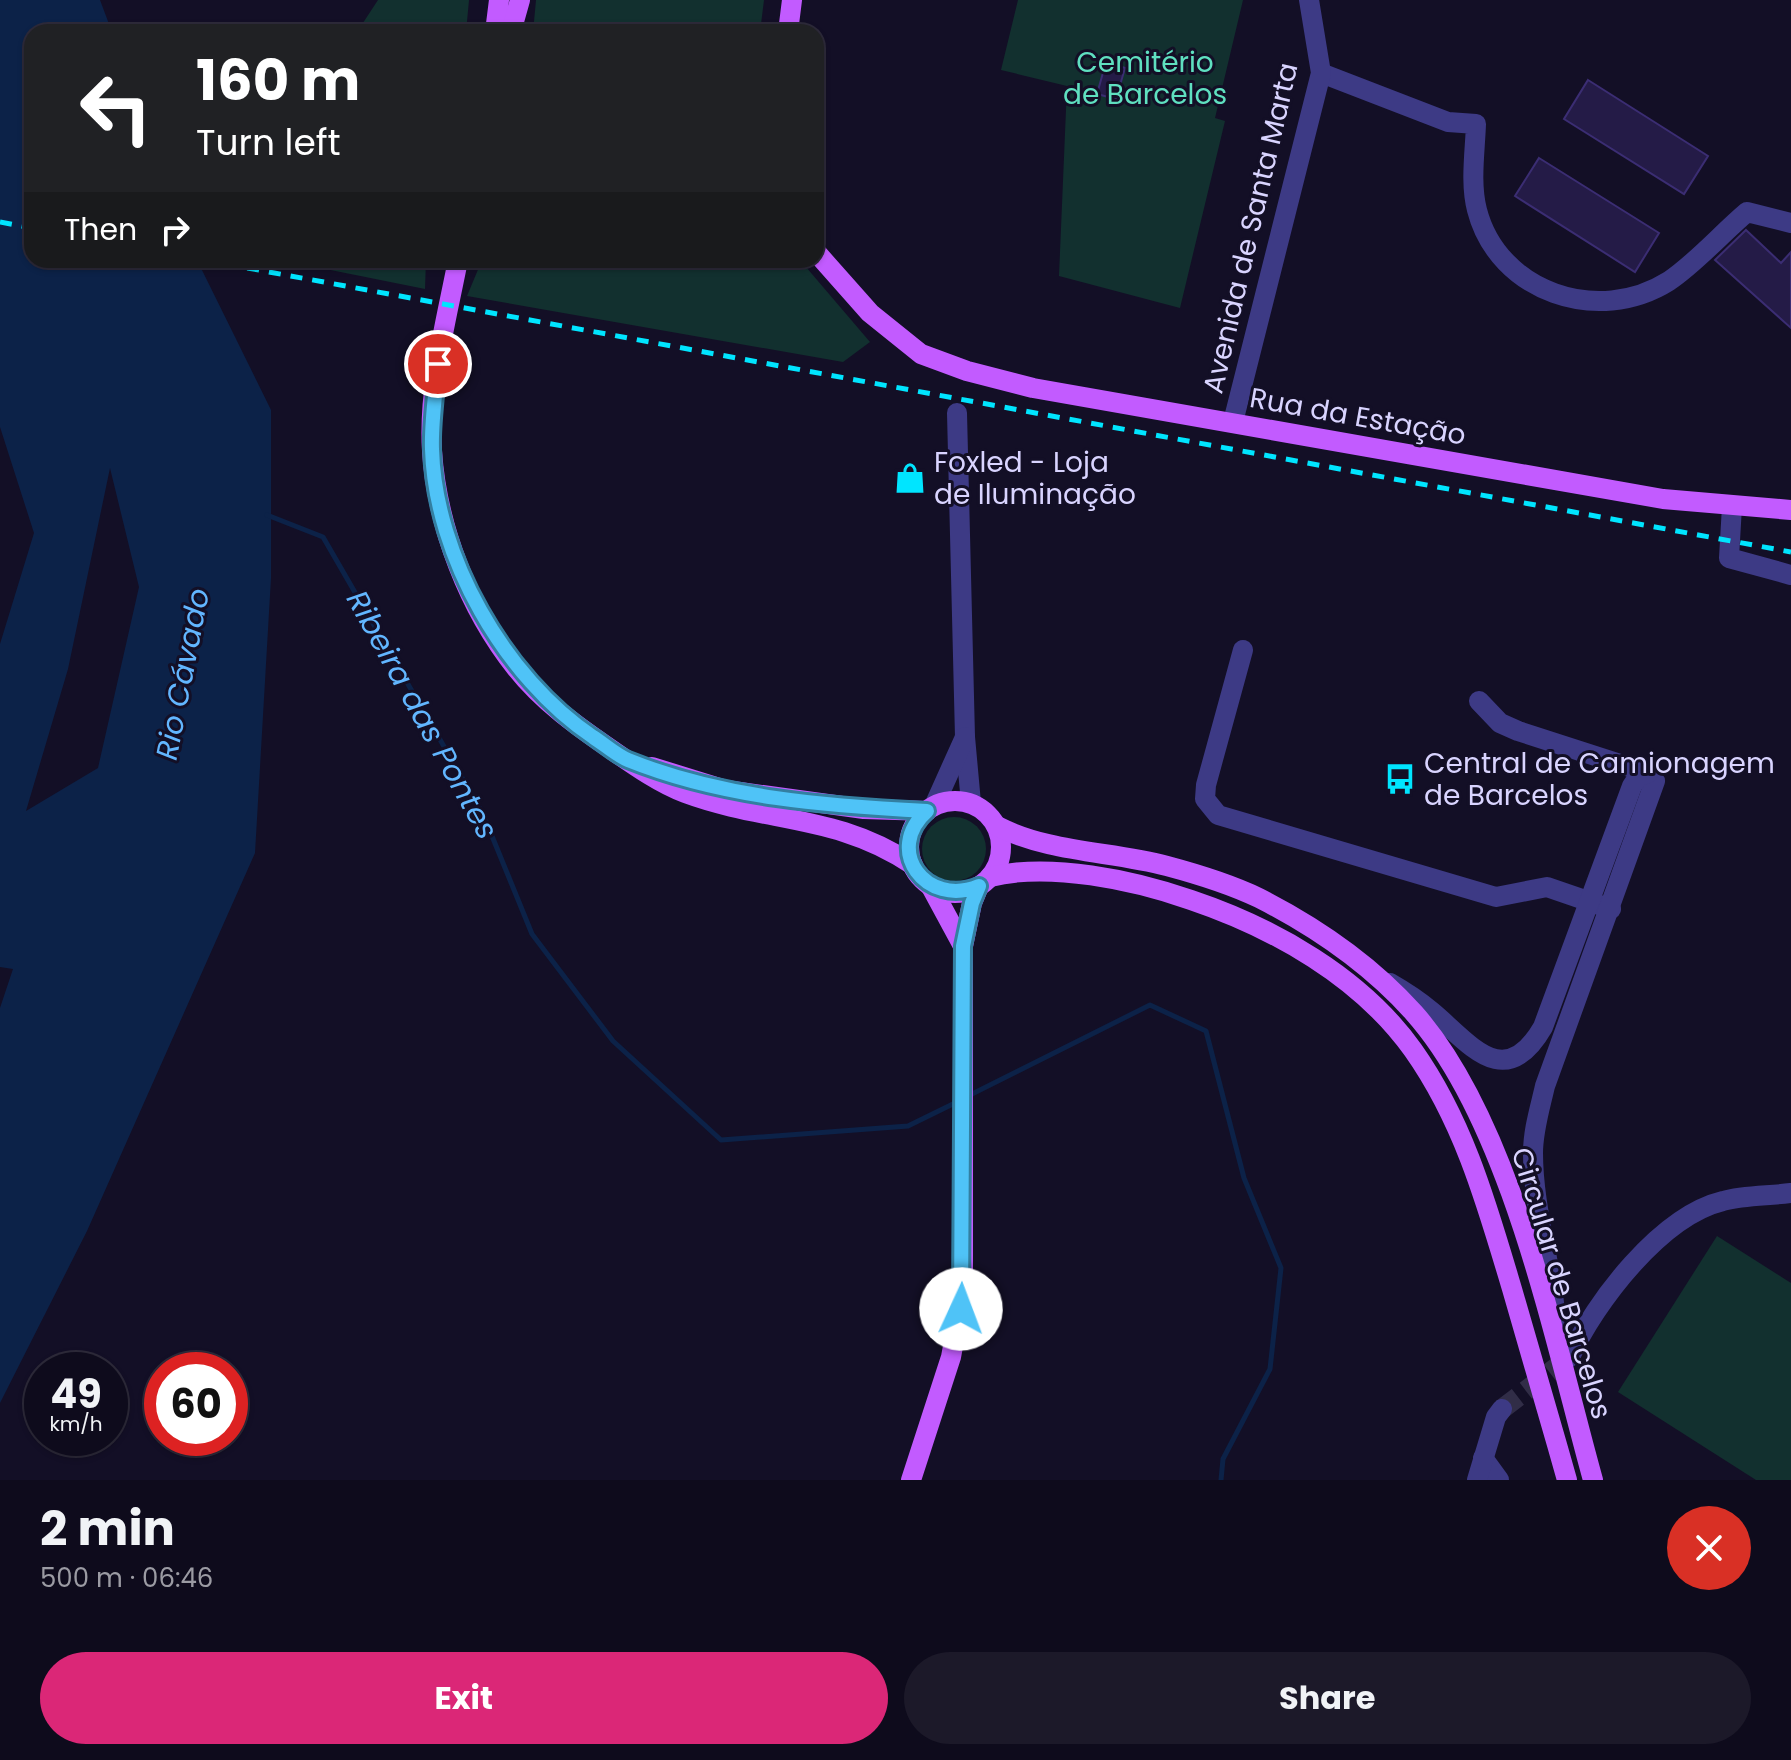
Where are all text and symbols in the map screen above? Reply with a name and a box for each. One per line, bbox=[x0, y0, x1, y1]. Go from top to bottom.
text: 160 m bbox=[196, 41, 360, 120]
park label: Cemitério de Barcelos bbox=[1063, 43, 1227, 114]
icon: left bbox=[64, 56, 168, 160]
street label: Avenida de Santa Marta bbox=[1193, 59, 1308, 397]
text: Turn left bbox=[196, 117, 341, 168]
text: Then bbox=[64, 208, 137, 251]
icon: right bbox=[153, 208, 197, 252]
pin bbox=[404, 330, 472, 398]
icon: arrive bbox=[416, 342, 460, 386]
street label: Rua da Estação bbox=[1247, 378, 1469, 455]
place label: Foxled - Loja de Iluminação bbox=[934, 443, 1136, 514]
shop icon: Foxled - Loja de Iluminação bbox=[893, 461, 927, 495]
water label: Ribeira das Pontes bbox=[336, 583, 509, 847]
water label: Rio Cávado bbox=[145, 585, 220, 763]
place label: Central de Camionagem de Barcelos bbox=[1424, 744, 1775, 815]
bus stop icon: Central de Camionagem de Barcelos bbox=[1383, 762, 1417, 796]
street label: Circular de Barcelos bbox=[1502, 1143, 1621, 1424]
position arrow bbox=[919, 1267, 1003, 1351]
speed limit sign: 60 bbox=[144, 1352, 248, 1456]
text: 49 bbox=[50, 1366, 102, 1422]
text: km/h bbox=[49, 1410, 103, 1438]
text: 2 min bbox=[40, 1495, 175, 1562]
button: close bbox=[1667, 1506, 1751, 1590]
text: 500 m · 06:46 bbox=[40, 1560, 213, 1596]
button: Exit bbox=[40, 1652, 888, 1744]
button: Share bbox=[904, 1652, 1751, 1744]

